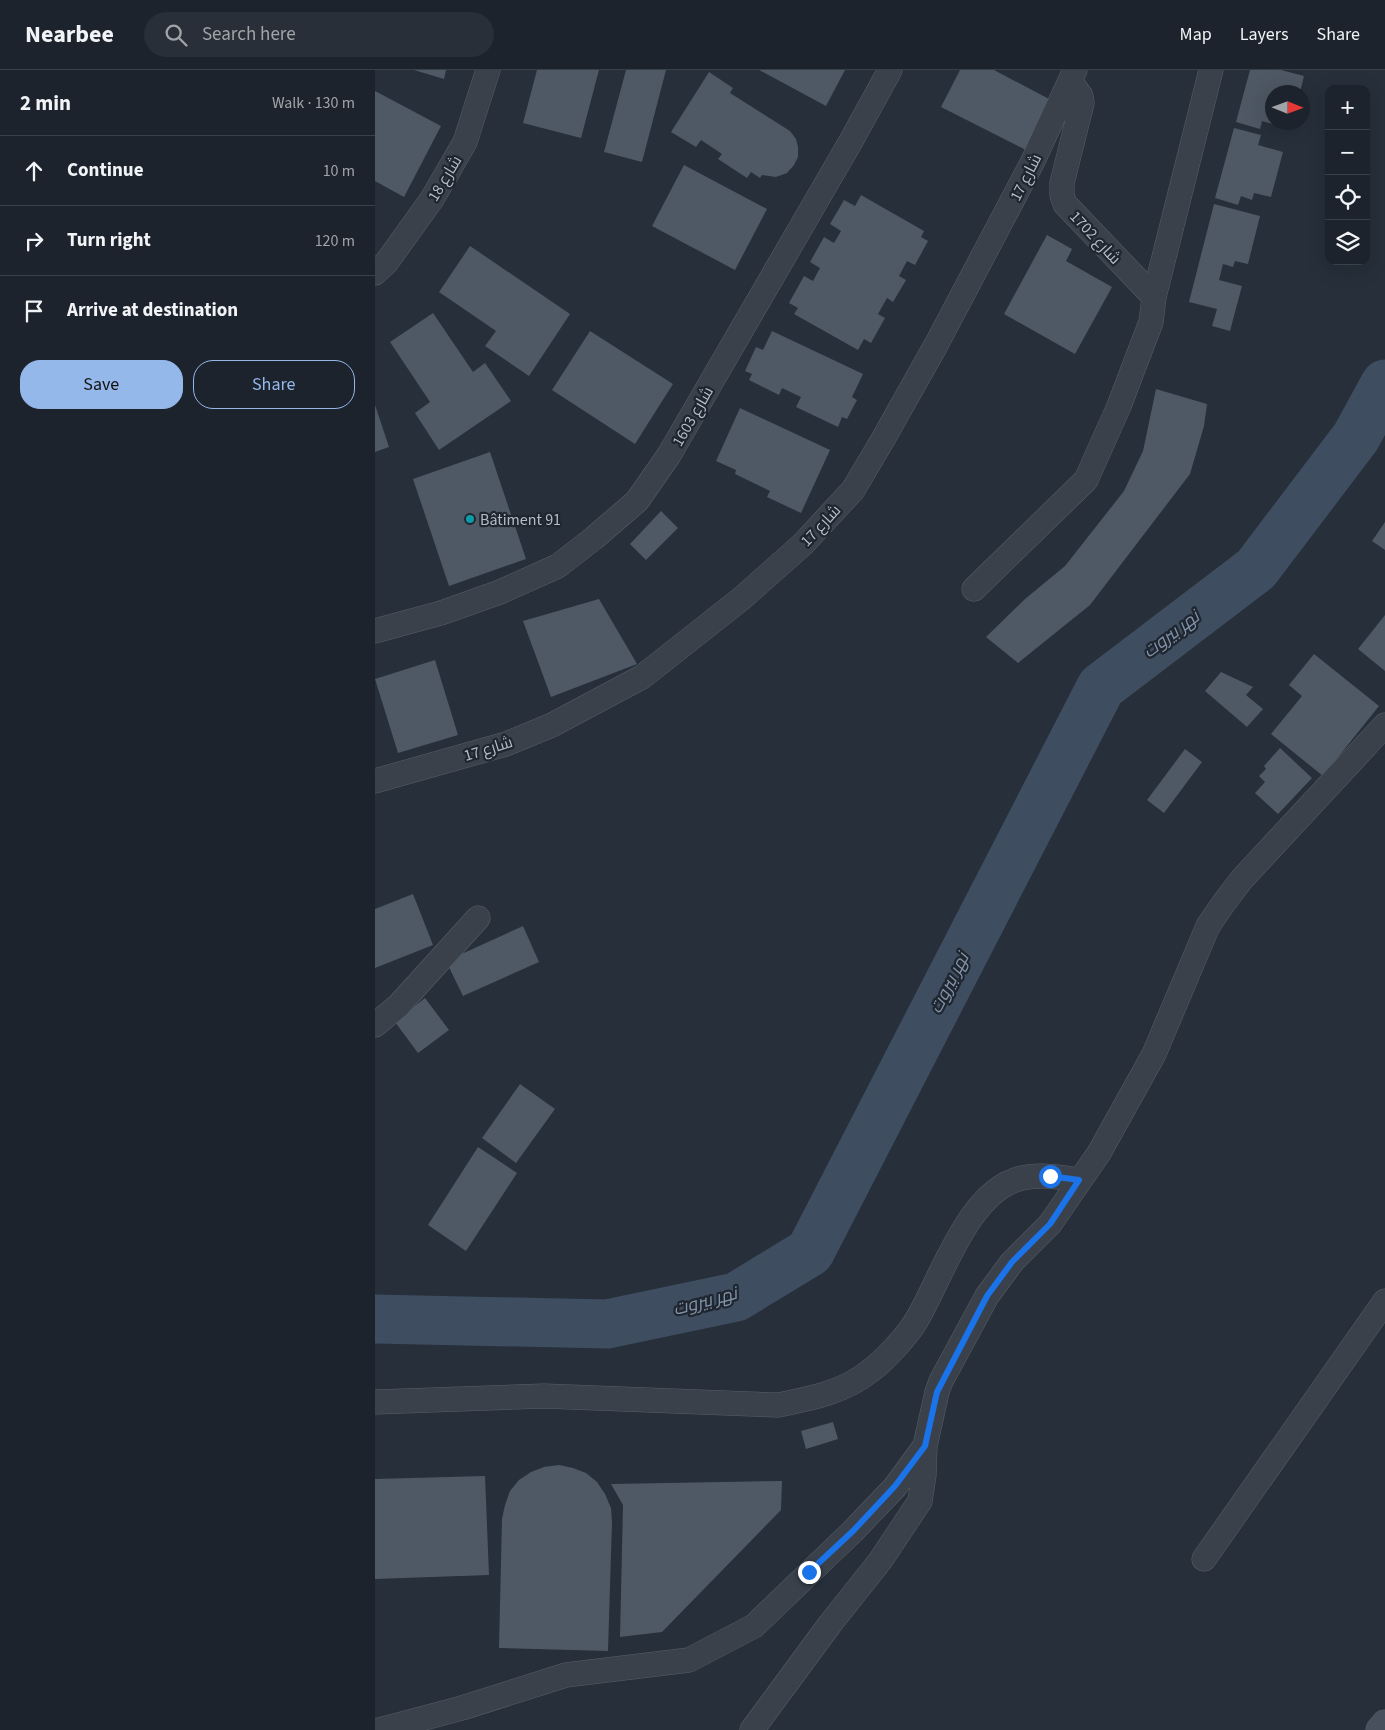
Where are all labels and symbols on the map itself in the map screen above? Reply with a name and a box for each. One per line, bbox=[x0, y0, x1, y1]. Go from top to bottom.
north arrow bbox=[1265, 85, 1310, 130]
street label: شارع 17 bbox=[1005, 150, 1047, 205]
street label: شارع 18 bbox=[423, 151, 467, 206]
street label: شارع 1702 bbox=[1065, 206, 1126, 269]
street label: شارع 1603 bbox=[667, 382, 719, 451]
street label: شارع 17 bbox=[796, 500, 846, 552]
place label: Bâtiment 91 bbox=[480, 509, 561, 531]
marker: Bâtiment 91 bbox=[464, 513, 476, 525]
water label: نهر بيروت bbox=[1138, 603, 1207, 664]
street label: شارع 17 bbox=[461, 731, 515, 767]
water label: نهر بيروت bbox=[924, 947, 976, 1018]
route start bbox=[1039, 1165, 1062, 1188]
water label: نهر بيروت bbox=[670, 1280, 742, 1322]
route end bbox=[798, 1561, 821, 1584]

